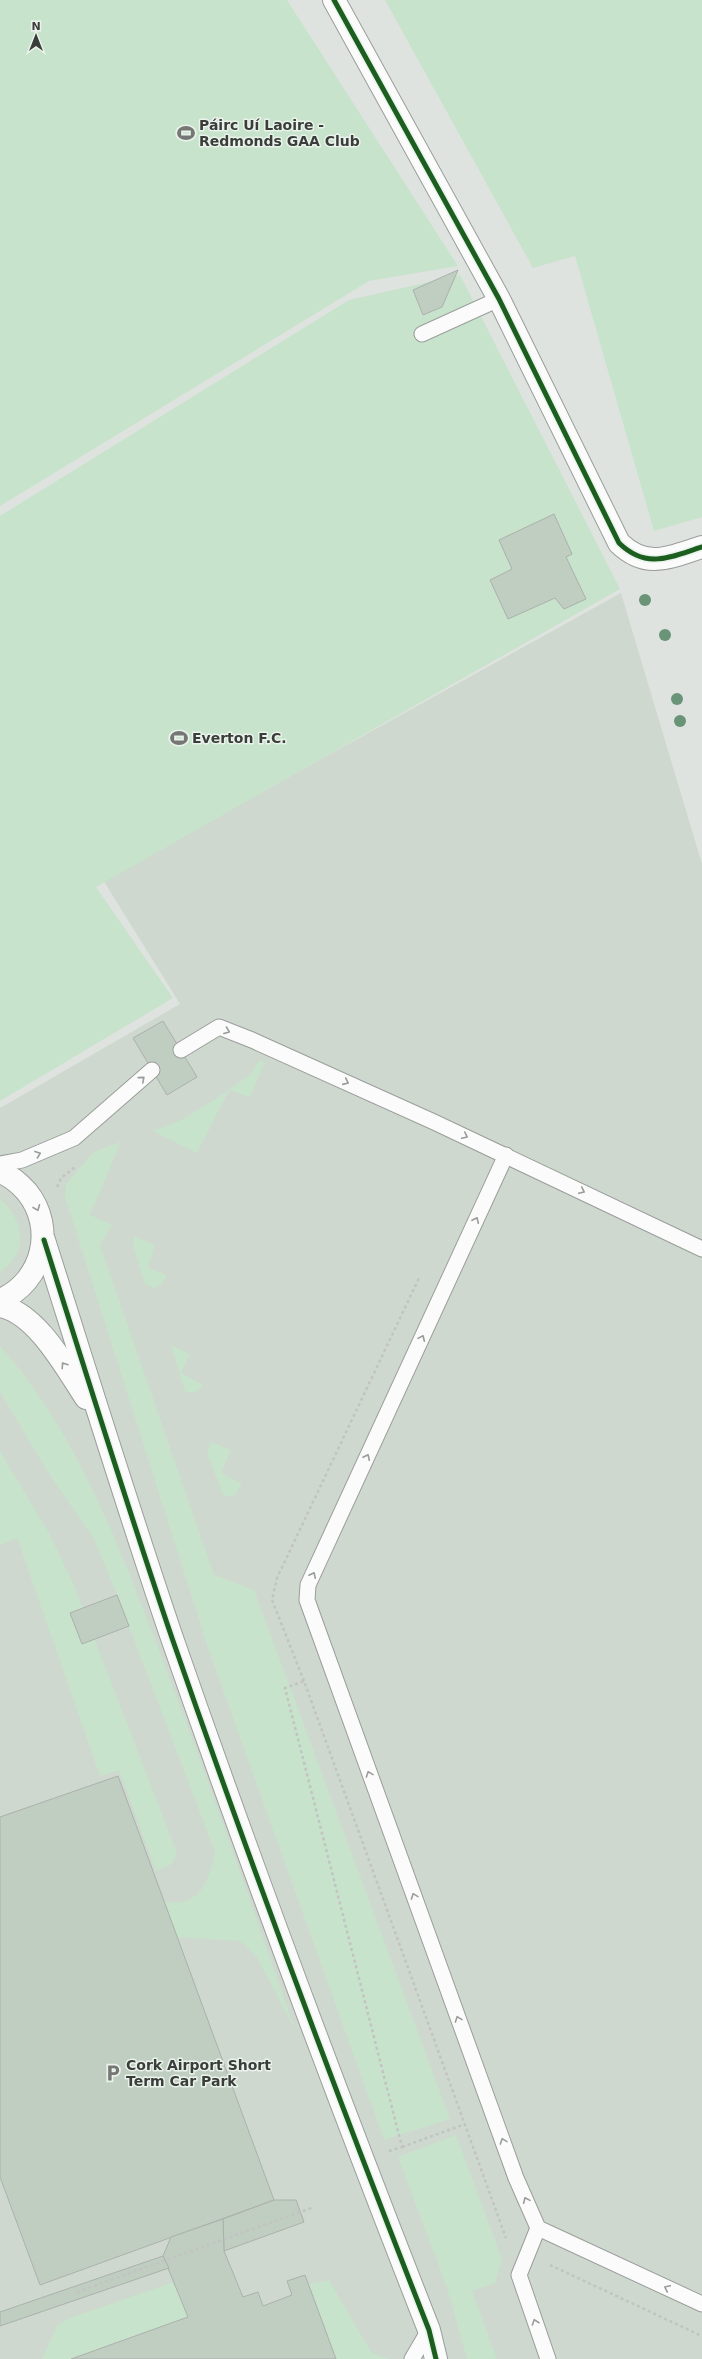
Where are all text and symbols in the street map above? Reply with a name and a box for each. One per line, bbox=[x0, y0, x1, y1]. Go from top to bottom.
north arrow bbox=[16, 16, 56, 56]
text: N bbox=[31, 20, 41, 33]
place label: Páirc Uí Laoire - Redmonds GAA Club bbox=[199, 117, 360, 149]
sports icon: Páirc Uí Laoire - Redmonds GAA Club bbox=[176, 123, 196, 143]
sports icon: Everton F.C. bbox=[169, 728, 189, 748]
place label: Everton F.C. bbox=[192, 730, 287, 746]
one-way arrow bbox=[224, 1026, 231, 1034]
one-way arrow bbox=[137, 1076, 145, 1084]
one-way arrow bbox=[342, 1077, 350, 1085]
one-way arrow bbox=[460, 1131, 468, 1139]
one-way arrow bbox=[34, 1151, 41, 1159]
one-way arrow bbox=[578, 1186, 586, 1194]
one-way arrow bbox=[32, 1203, 40, 1211]
one-way arrow bbox=[471, 1217, 479, 1225]
one-way arrow bbox=[417, 1335, 425, 1343]
one-way arrow bbox=[61, 1362, 69, 1369]
one-way arrow bbox=[362, 1453, 370, 1461]
one-way arrow bbox=[308, 1571, 316, 1579]
one-way arrow bbox=[366, 1771, 374, 1778]
one-way arrow bbox=[410, 1893, 419, 1900]
one-way arrow bbox=[455, 2015, 463, 2022]
place label: Cork Airport Short Term Car Park bbox=[126, 2057, 271, 2089]
parking icon: Cork Airport Short Term Car Park bbox=[103, 2063, 123, 2083]
one-way arrow bbox=[499, 2137, 507, 2144]
one-way arrow bbox=[523, 2197, 531, 2205]
one-way arrow bbox=[663, 2285, 671, 2293]
one-way arrow bbox=[531, 2319, 540, 2326]

